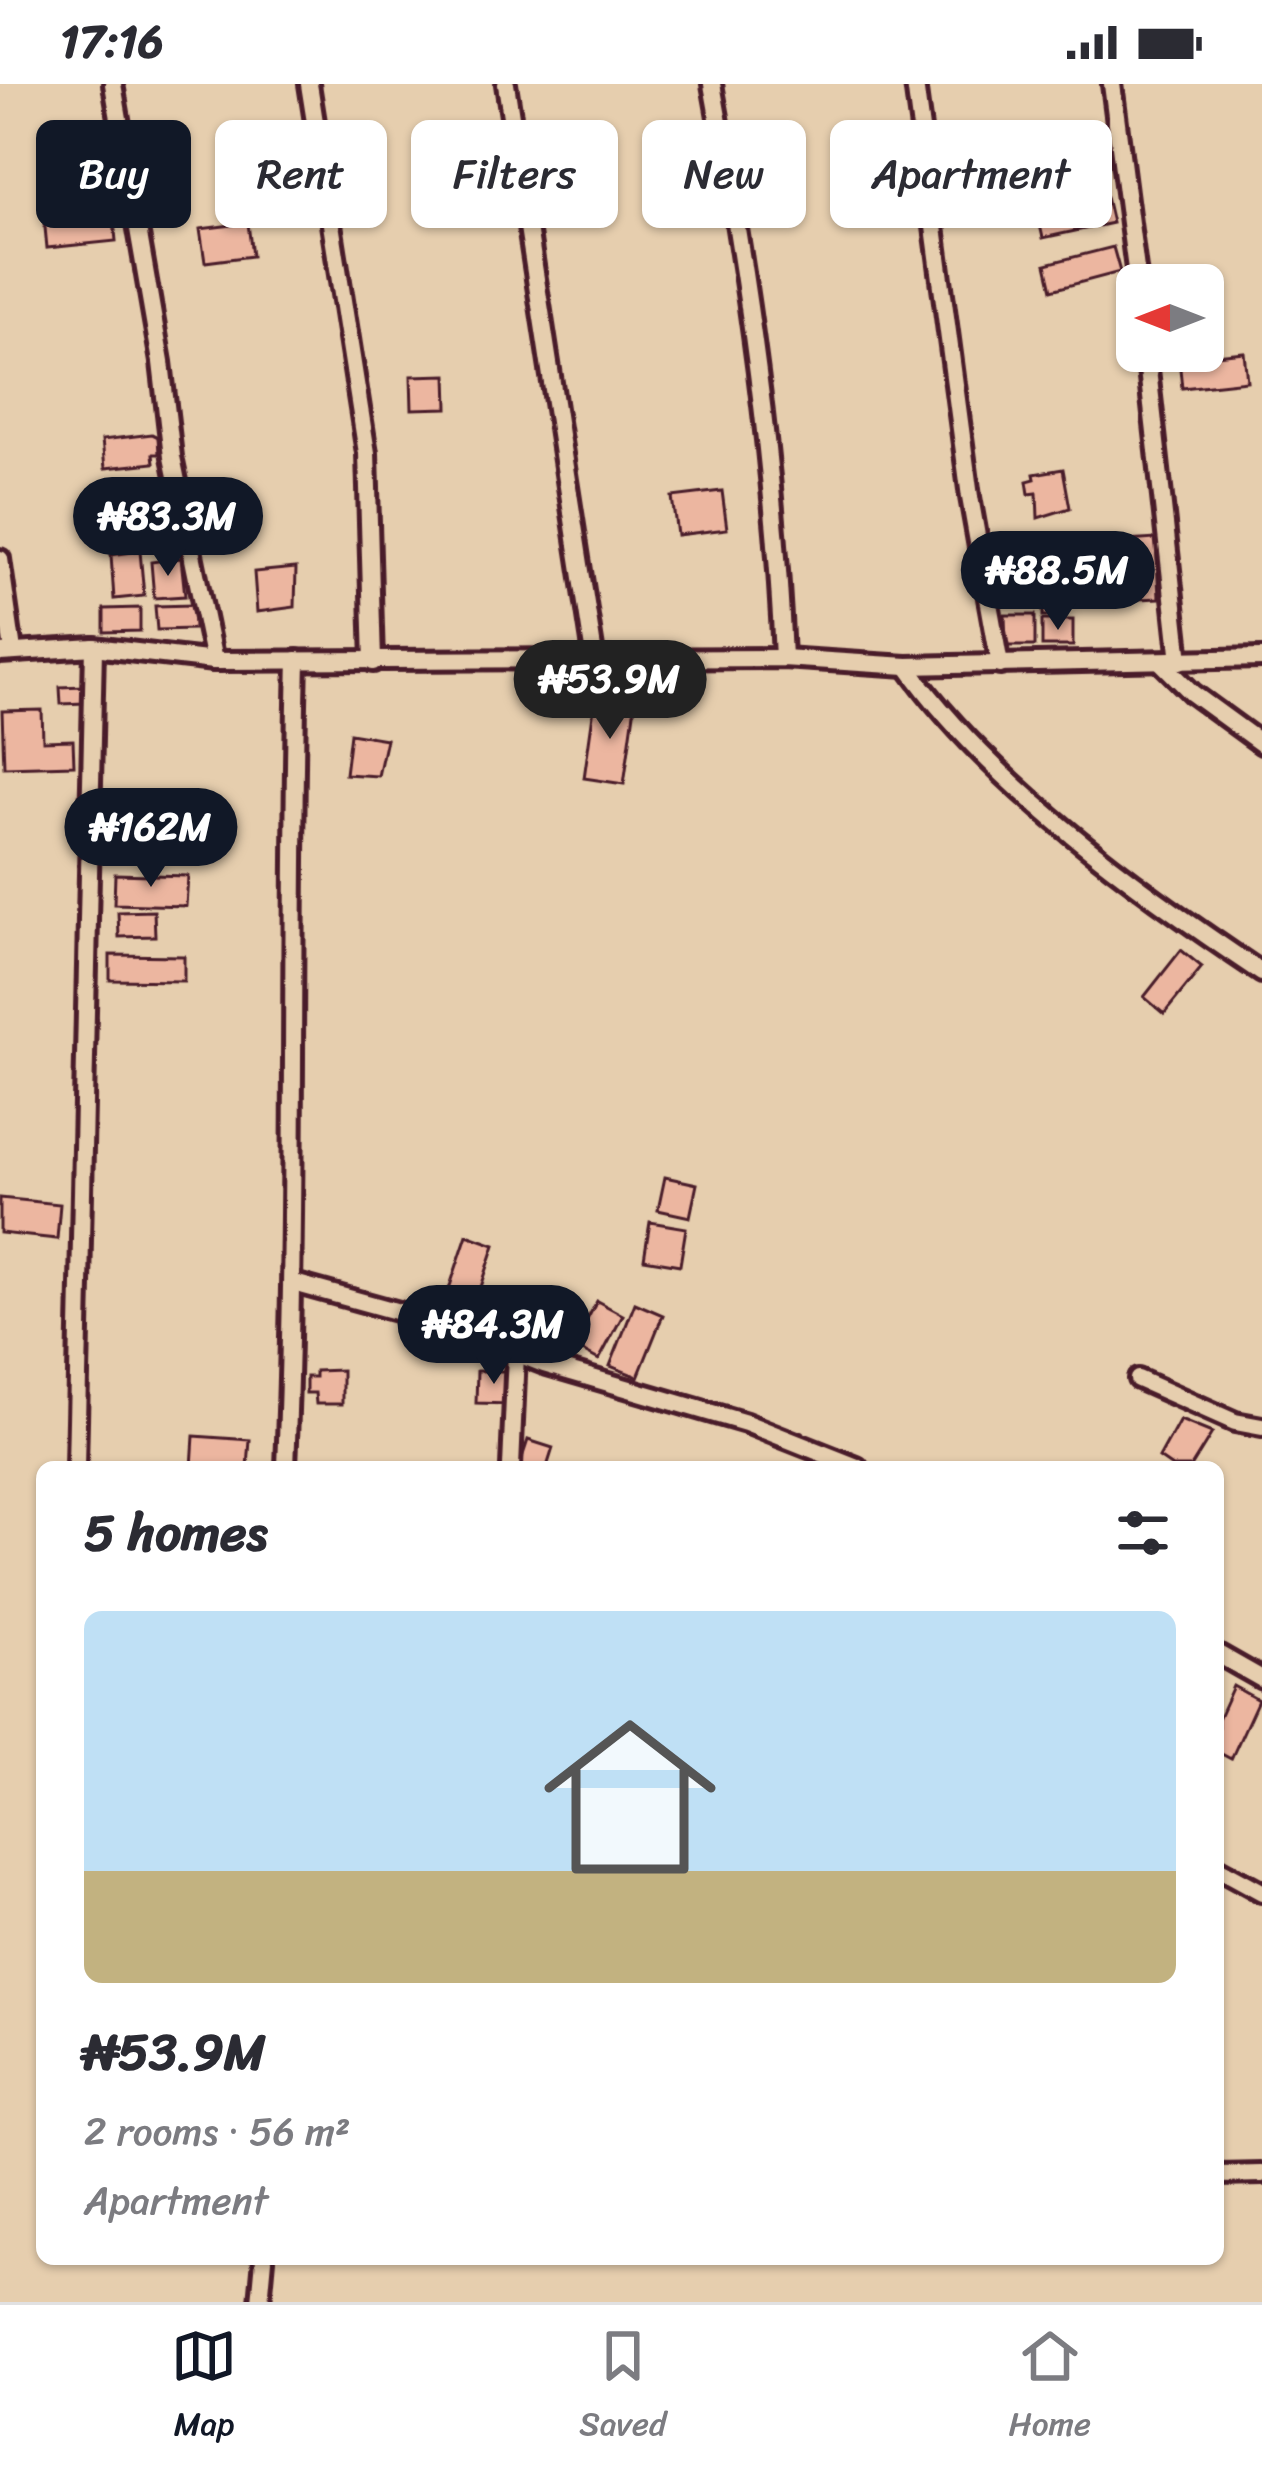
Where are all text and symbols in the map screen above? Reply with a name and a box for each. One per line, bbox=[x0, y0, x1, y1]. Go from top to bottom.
text: 17:16 bbox=[60, 2, 163, 82]
chip: Buy bbox=[36, 120, 191, 228]
chip: Rent bbox=[215, 120, 387, 228]
chip: Filters bbox=[411, 120, 618, 228]
chip: New bbox=[642, 120, 806, 228]
chip: Apartment bbox=[830, 120, 1112, 228]
north arrow bbox=[1116, 264, 1224, 372]
map controls bbox=[1116, 264, 1224, 372]
pin: ₦83.3M bbox=[70, 477, 266, 579]
text: ₦83.3M bbox=[100, 481, 236, 550]
pin: ₦88.5M bbox=[960, 531, 1156, 633]
text: ₦88.5M bbox=[988, 535, 1128, 604]
pin: ₦53.9M bbox=[512, 640, 708, 742]
text: ₦53.9M bbox=[541, 644, 679, 713]
pin: ₦162M bbox=[67, 788, 235, 890]
text: ₦162M bbox=[91, 792, 211, 861]
pin: ₦84.3M bbox=[396, 1285, 592, 1387]
text: ₦84.3M bbox=[425, 1289, 563, 1358]
text: 5 homes bbox=[84, 1488, 267, 1578]
icon: filters bbox=[1110, 1500, 1176, 1566]
icon: home bbox=[522, 1689, 738, 1905]
text: ₦53.9M bbox=[84, 2007, 265, 2097]
text: 2 rooms · 56 m² bbox=[84, 2097, 350, 2166]
text: Apartment bbox=[84, 2166, 268, 2235]
tab: Map bbox=[171, 2323, 237, 2453]
tab: Saved bbox=[579, 2323, 666, 2453]
tab: Home bbox=[1008, 2323, 1091, 2453]

